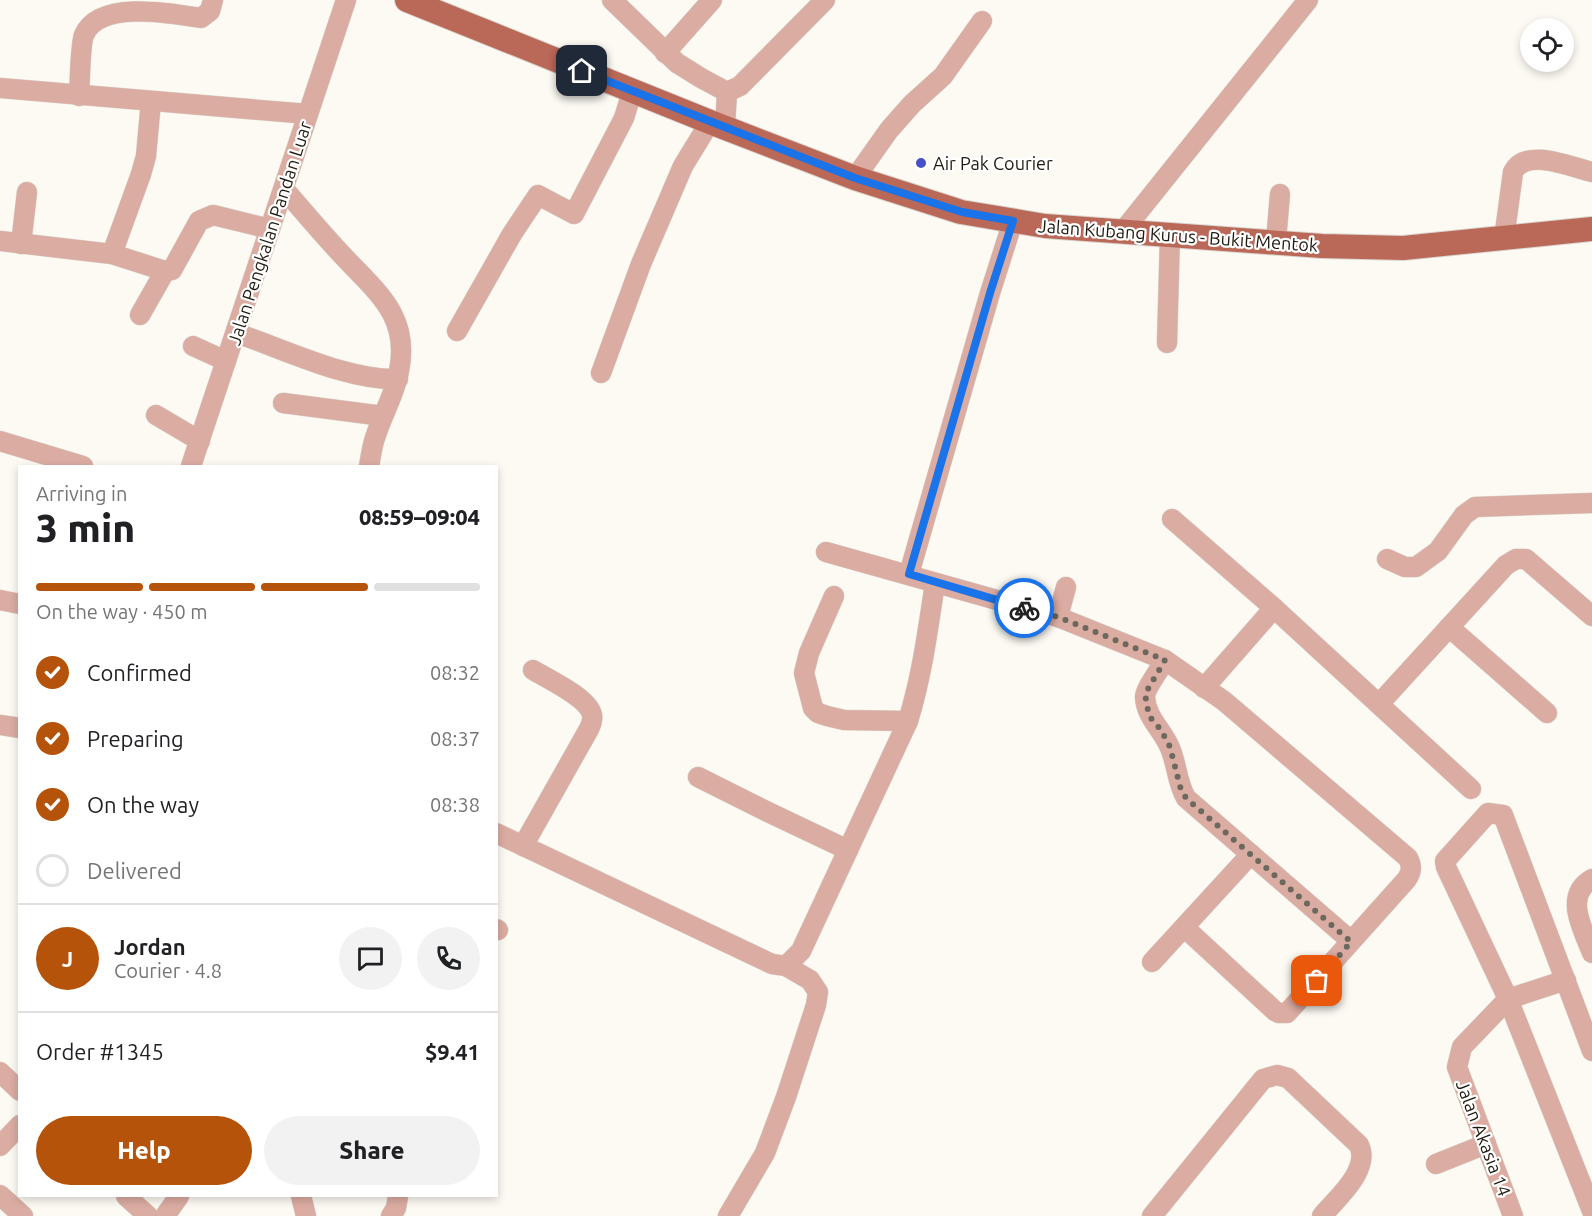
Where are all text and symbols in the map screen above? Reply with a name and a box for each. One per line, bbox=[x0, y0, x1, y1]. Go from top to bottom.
map controls bbox=[1520, 18, 1574, 72]
button: locate bbox=[1520, 18, 1574, 72]
pin bbox=[556, 45, 607, 96]
icon: home bbox=[565, 54, 598, 87]
street label: Jalan Pengkalan Pandan Luar bbox=[223, 118, 315, 347]
place label: Air Pak Courier bbox=[933, 153, 1053, 173]
marker: Air Pak Courier bbox=[914, 156, 928, 170]
street label: Jalan Kubang Kurus - Bukit Mentok bbox=[1037, 215, 1319, 255]
text: Arriving in bbox=[36, 482, 127, 505]
text: 08:59–09:04 bbox=[359, 504, 480, 529]
text: 3 min bbox=[36, 506, 135, 549]
courier bbox=[994, 578, 1054, 638]
icon: bike bbox=[1008, 592, 1041, 625]
text: On the way · 450 m bbox=[36, 600, 208, 623]
icon: check bbox=[36, 656, 69, 689]
text: Confirmed bbox=[87, 660, 192, 685]
text: 08:32 bbox=[430, 661, 480, 684]
icon: check bbox=[36, 722, 69, 755]
text: Preparing bbox=[87, 726, 184, 751]
text: 08:37 bbox=[430, 727, 480, 750]
icon: check bbox=[36, 788, 69, 821]
text: On the way bbox=[87, 792, 199, 817]
text: 08:38 bbox=[430, 793, 480, 816]
text: Delivered bbox=[87, 858, 182, 883]
button: chat bbox=[339, 927, 402, 990]
button: phone bbox=[417, 927, 480, 990]
text: Jordan bbox=[114, 934, 186, 959]
text: J bbox=[62, 946, 73, 971]
pin bbox=[1291, 955, 1342, 1006]
text: Courier · 4.8 bbox=[114, 959, 222, 982]
icon: bag bbox=[1300, 964, 1333, 997]
text: Order #1345 bbox=[36, 1039, 164, 1064]
text: $9.41 bbox=[425, 1039, 480, 1064]
street label: Jalan Akasia 14 bbox=[1453, 1077, 1515, 1199]
button: Help bbox=[36, 1116, 252, 1185]
button: Share bbox=[264, 1116, 480, 1185]

